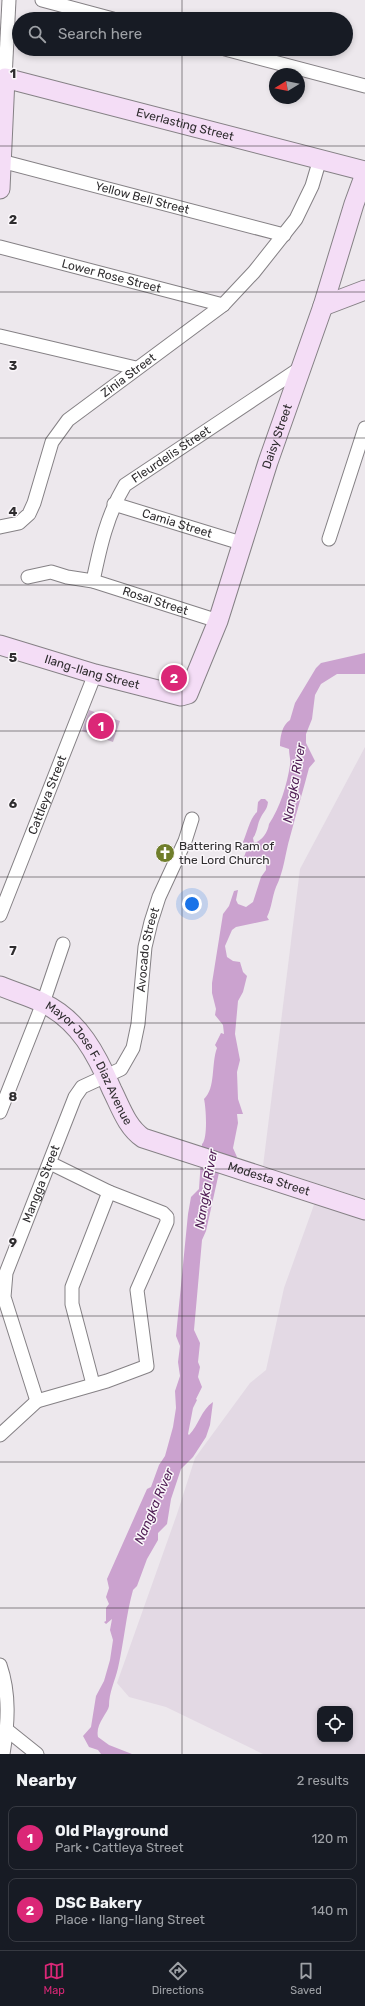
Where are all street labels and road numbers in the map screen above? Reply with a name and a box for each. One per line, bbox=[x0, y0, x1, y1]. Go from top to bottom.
street label: Everlasting Street bbox=[135, 105, 236, 144]
street label: Yellow Bell Street bbox=[94, 179, 191, 217]
street label: Lower Rose Street bbox=[60, 256, 163, 296]
street label: Zinia Street bbox=[98, 350, 159, 400]
street label: Daisy Street bbox=[259, 402, 295, 471]
street label: Fleurdelis Street bbox=[129, 423, 213, 486]
street label: Camia Street bbox=[140, 506, 214, 541]
street label: Rosal Street bbox=[121, 584, 190, 618]
street label: Ilang-Ilang Street bbox=[43, 652, 141, 692]
street label: Cattleya Street bbox=[25, 753, 69, 837]
street label: Avocado Street bbox=[134, 905, 162, 993]
street label: Mayor Jose F. Diaz Avenue bbox=[43, 999, 135, 1128]
street label: Mangga Street bbox=[19, 1143, 63, 1225]
street label: Modesta Street bbox=[226, 1159, 312, 1199]

